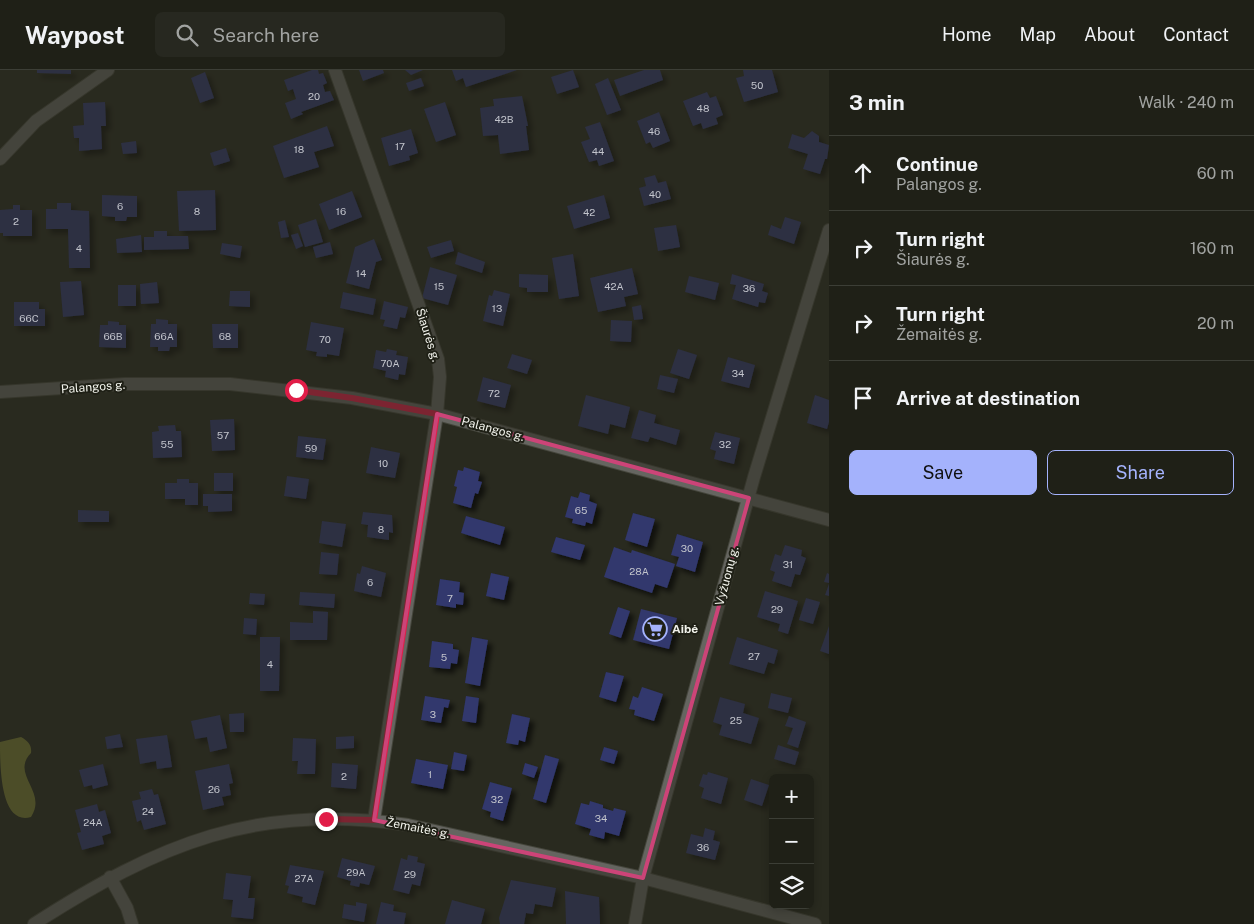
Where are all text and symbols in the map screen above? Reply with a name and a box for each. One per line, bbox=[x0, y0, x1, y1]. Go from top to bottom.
search box bbox=[155, 12, 505, 57]
text: Waypost bbox=[25, 21, 125, 49]
icon: search bbox=[173, 21, 201, 49]
text: Search here bbox=[213, 24, 319, 46]
text: Home bbox=[942, 24, 992, 45]
text: Map bbox=[1020, 24, 1056, 45]
text: About bbox=[1084, 24, 1135, 45]
text: Contact bbox=[1163, 24, 1229, 45]
house number: 50 bbox=[751, 79, 763, 91]
house number: 20 bbox=[308, 90, 320, 102]
text: 3 min bbox=[849, 90, 905, 115]
text: Walk · 240 m bbox=[1138, 93, 1234, 112]
house number: 48 bbox=[697, 102, 709, 114]
house number: 42B bbox=[495, 113, 514, 125]
house number: 46 bbox=[648, 125, 660, 137]
house number: 17 bbox=[395, 140, 405, 152]
house number: 18 bbox=[294, 143, 304, 155]
house number: 44 bbox=[592, 145, 604, 157]
text: Continue bbox=[896, 153, 978, 175]
icon: ahead bbox=[849, 159, 877, 187]
text: 60 m bbox=[1197, 164, 1234, 183]
text: Palangos g. bbox=[896, 175, 982, 194]
house number: 40 bbox=[649, 188, 661, 200]
house number: 6 bbox=[117, 200, 123, 212]
house number: 8 bbox=[194, 205, 200, 217]
house number: 16 bbox=[336, 205, 346, 217]
house number: 42 bbox=[583, 206, 595, 218]
house number: 2 bbox=[13, 215, 19, 227]
text: Turn right bbox=[896, 228, 985, 250]
icon: right bbox=[849, 234, 877, 262]
text: 160 m bbox=[1190, 239, 1234, 258]
house number: 4 bbox=[76, 242, 82, 254]
text: Šiaurės g. bbox=[896, 250, 970, 269]
house number: 14 bbox=[356, 267, 366, 279]
house number: 15 bbox=[434, 280, 444, 292]
house number: 42A bbox=[604, 280, 624, 292]
house number: 36 bbox=[743, 282, 755, 294]
house number: 13 bbox=[492, 302, 502, 314]
text: Turn right bbox=[896, 303, 985, 325]
street label: Šiaurės g. bbox=[413, 307, 443, 363]
icon: right bbox=[849, 309, 877, 337]
house number: 66C bbox=[19, 312, 39, 324]
text: 20 m bbox=[1197, 314, 1234, 333]
text: Žemaitės g. bbox=[896, 325, 982, 344]
house number: 66B bbox=[103, 330, 123, 342]
house number: 66A bbox=[154, 330, 174, 342]
house number: 68 bbox=[219, 330, 231, 342]
house number: 70 bbox=[319, 333, 331, 345]
house number: 70A bbox=[380, 357, 400, 369]
house number: 34 bbox=[732, 367, 744, 379]
street label: Palangos g. bbox=[60, 378, 126, 396]
route start bbox=[285, 379, 308, 402]
icon: arrive bbox=[849, 384, 877, 412]
house number: 72 bbox=[488, 387, 500, 399]
text: Arrive at destination bbox=[896, 387, 1080, 409]
street label: Palangos g. bbox=[460, 414, 526, 444]
house number: 57 bbox=[217, 429, 229, 441]
house number: 55 bbox=[161, 438, 173, 450]
house number: 32 bbox=[719, 438, 731, 450]
house number: 59 bbox=[305, 442, 317, 454]
button: Save bbox=[849, 450, 1037, 495]
button: Share bbox=[1047, 450, 1234, 495]
house number: 10 bbox=[378, 457, 388, 469]
house number: 65 bbox=[575, 504, 587, 516]
house number: 8 bbox=[378, 523, 384, 535]
house number: 30 bbox=[681, 542, 693, 554]
street label: Vyžuonų g. bbox=[712, 545, 742, 607]
house number: 31 bbox=[783, 558, 793, 570]
house number: 28A bbox=[629, 565, 649, 577]
house number: 6 bbox=[367, 576, 373, 588]
house number: 7 bbox=[447, 592, 453, 604]
house number: 29 bbox=[771, 603, 783, 615]
supermarket icon: Aibė bbox=[642, 616, 668, 642]
place label: Aibė bbox=[672, 622, 698, 636]
house number: 27 bbox=[748, 650, 760, 662]
house number: 5 bbox=[441, 651, 447, 663]
house number: 4 bbox=[267, 658, 273, 670]
house number: 3 bbox=[430, 708, 436, 720]
house number: 25 bbox=[730, 714, 742, 726]
house number: 1 bbox=[428, 768, 432, 780]
house number: 2 bbox=[341, 770, 347, 782]
map controls bbox=[769, 774, 814, 909]
button: + bbox=[769, 774, 814, 819]
house number: 26 bbox=[208, 783, 220, 795]
house number: 32 bbox=[491, 793, 503, 805]
house number: 24 bbox=[142, 805, 154, 817]
route end bbox=[315, 808, 338, 831]
house number: 34 bbox=[595, 812, 607, 824]
street label: Žemaitės g. bbox=[385, 815, 451, 841]
house number: 24A bbox=[83, 816, 103, 828]
button: − bbox=[769, 819, 814, 864]
house number: 36 bbox=[697, 841, 709, 853]
button: layers bbox=[769, 864, 814, 909]
house number: 29A bbox=[346, 866, 366, 878]
house number: 29 bbox=[404, 868, 416, 880]
house number: 27A bbox=[294, 872, 314, 884]

